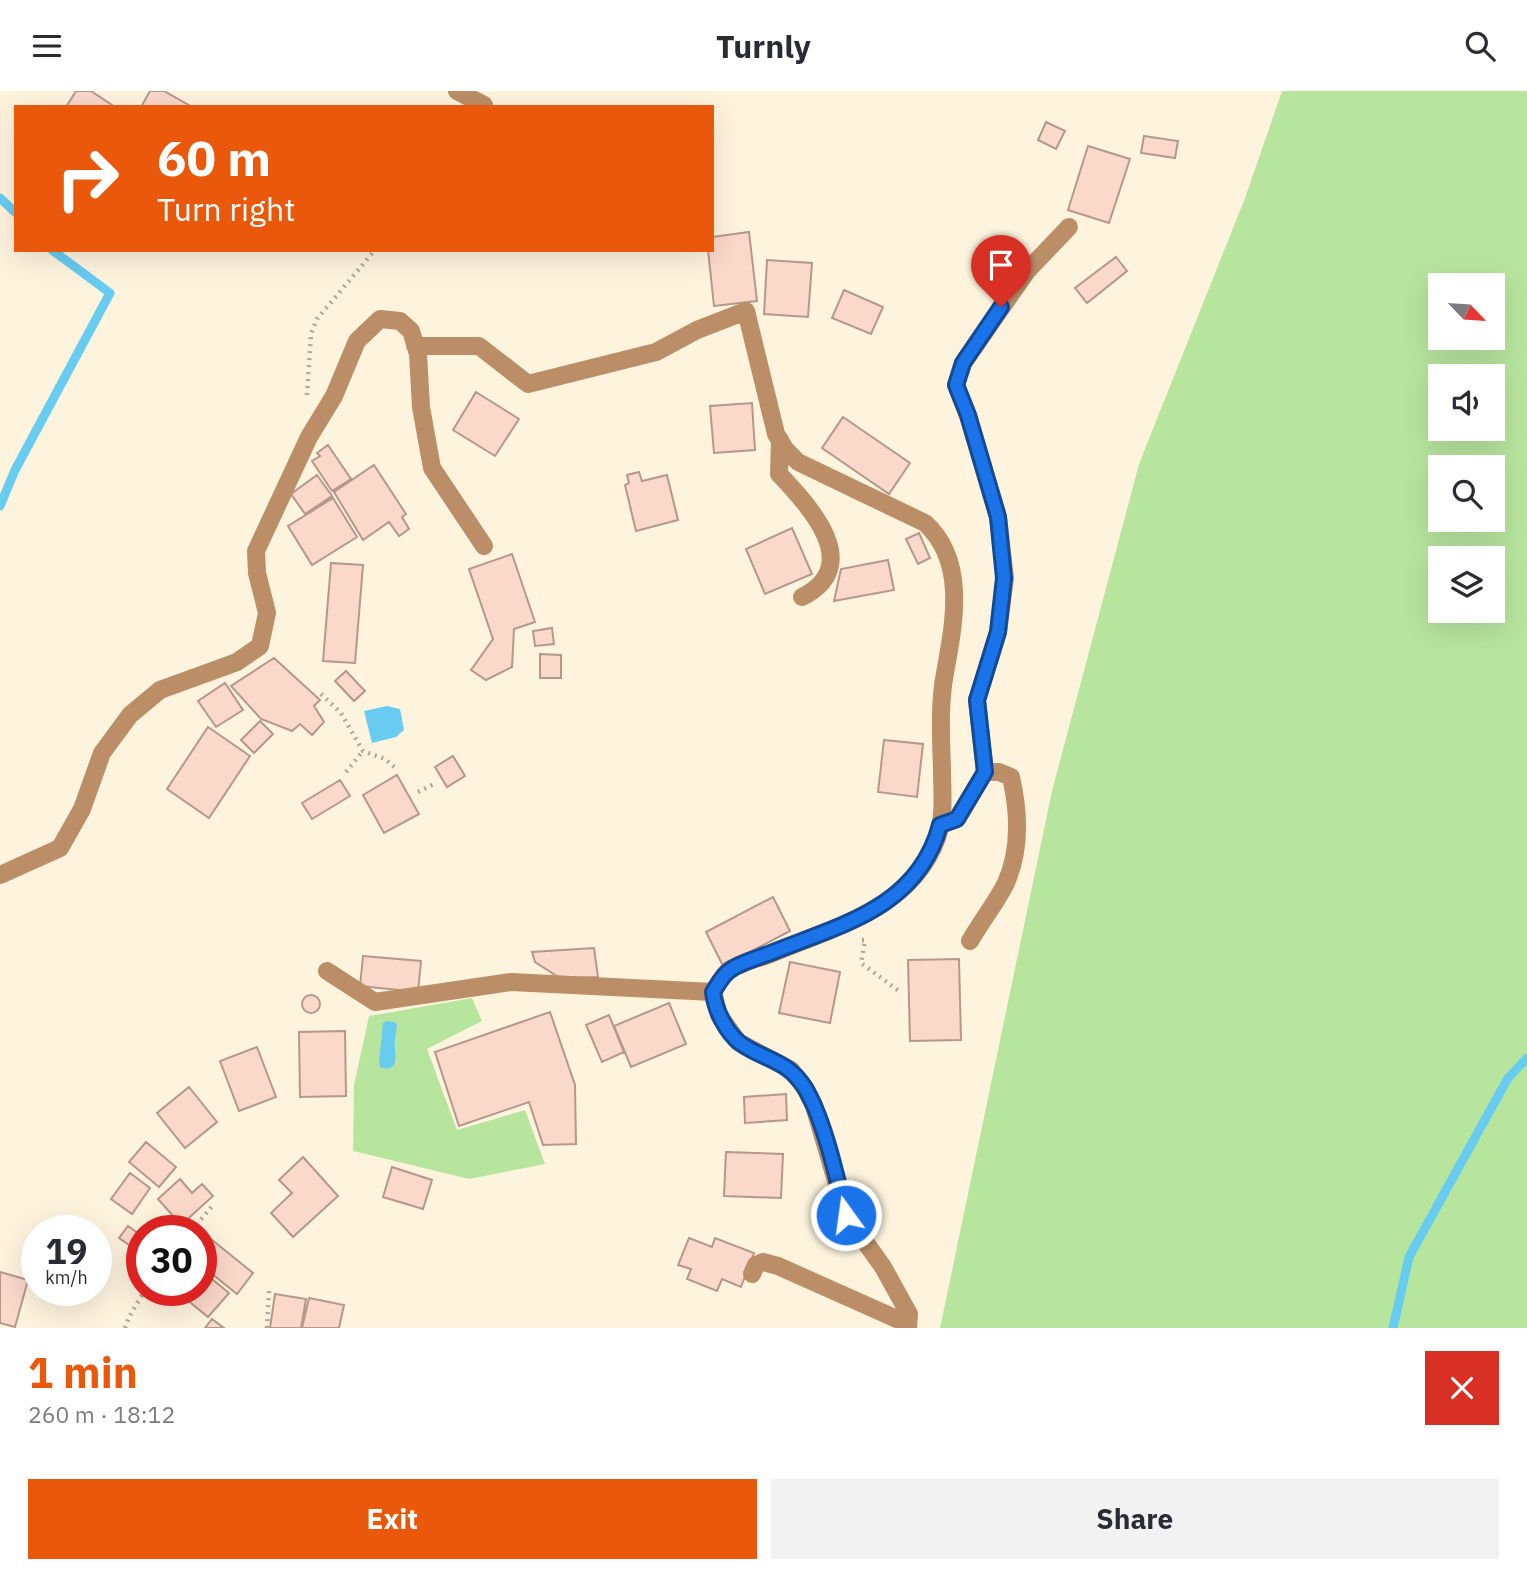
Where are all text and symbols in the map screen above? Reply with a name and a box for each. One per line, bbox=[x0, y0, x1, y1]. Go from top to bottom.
text: Turnly bbox=[716, 25, 811, 67]
icon: menu bbox=[28, 27, 66, 65]
icon: search bbox=[1461, 27, 1499, 65]
text: 60 m bbox=[157, 126, 271, 189]
icon: right bbox=[42, 133, 133, 224]
text: Turn right bbox=[157, 188, 295, 230]
pin bbox=[971, 235, 1031, 307]
icon: arrive bbox=[982, 246, 1020, 284]
north arrow bbox=[1428, 273, 1505, 350]
map controls bbox=[1428, 273, 1505, 623]
button: sound bbox=[1428, 364, 1505, 441]
button: search bbox=[1428, 455, 1505, 532]
button: layers bbox=[1428, 546, 1505, 623]
position arrow bbox=[809, 1178, 883, 1252]
speed limit sign: 30 bbox=[126, 1215, 217, 1306]
text: 19 bbox=[45, 1228, 88, 1274]
text: km/h bbox=[45, 1266, 88, 1289]
text: 1 min bbox=[28, 1345, 138, 1400]
button: close bbox=[1425, 1351, 1499, 1425]
text: 260 m · 18:12 bbox=[28, 1399, 175, 1429]
button: Exit bbox=[28, 1479, 757, 1559]
button: Share bbox=[771, 1479, 1499, 1559]

